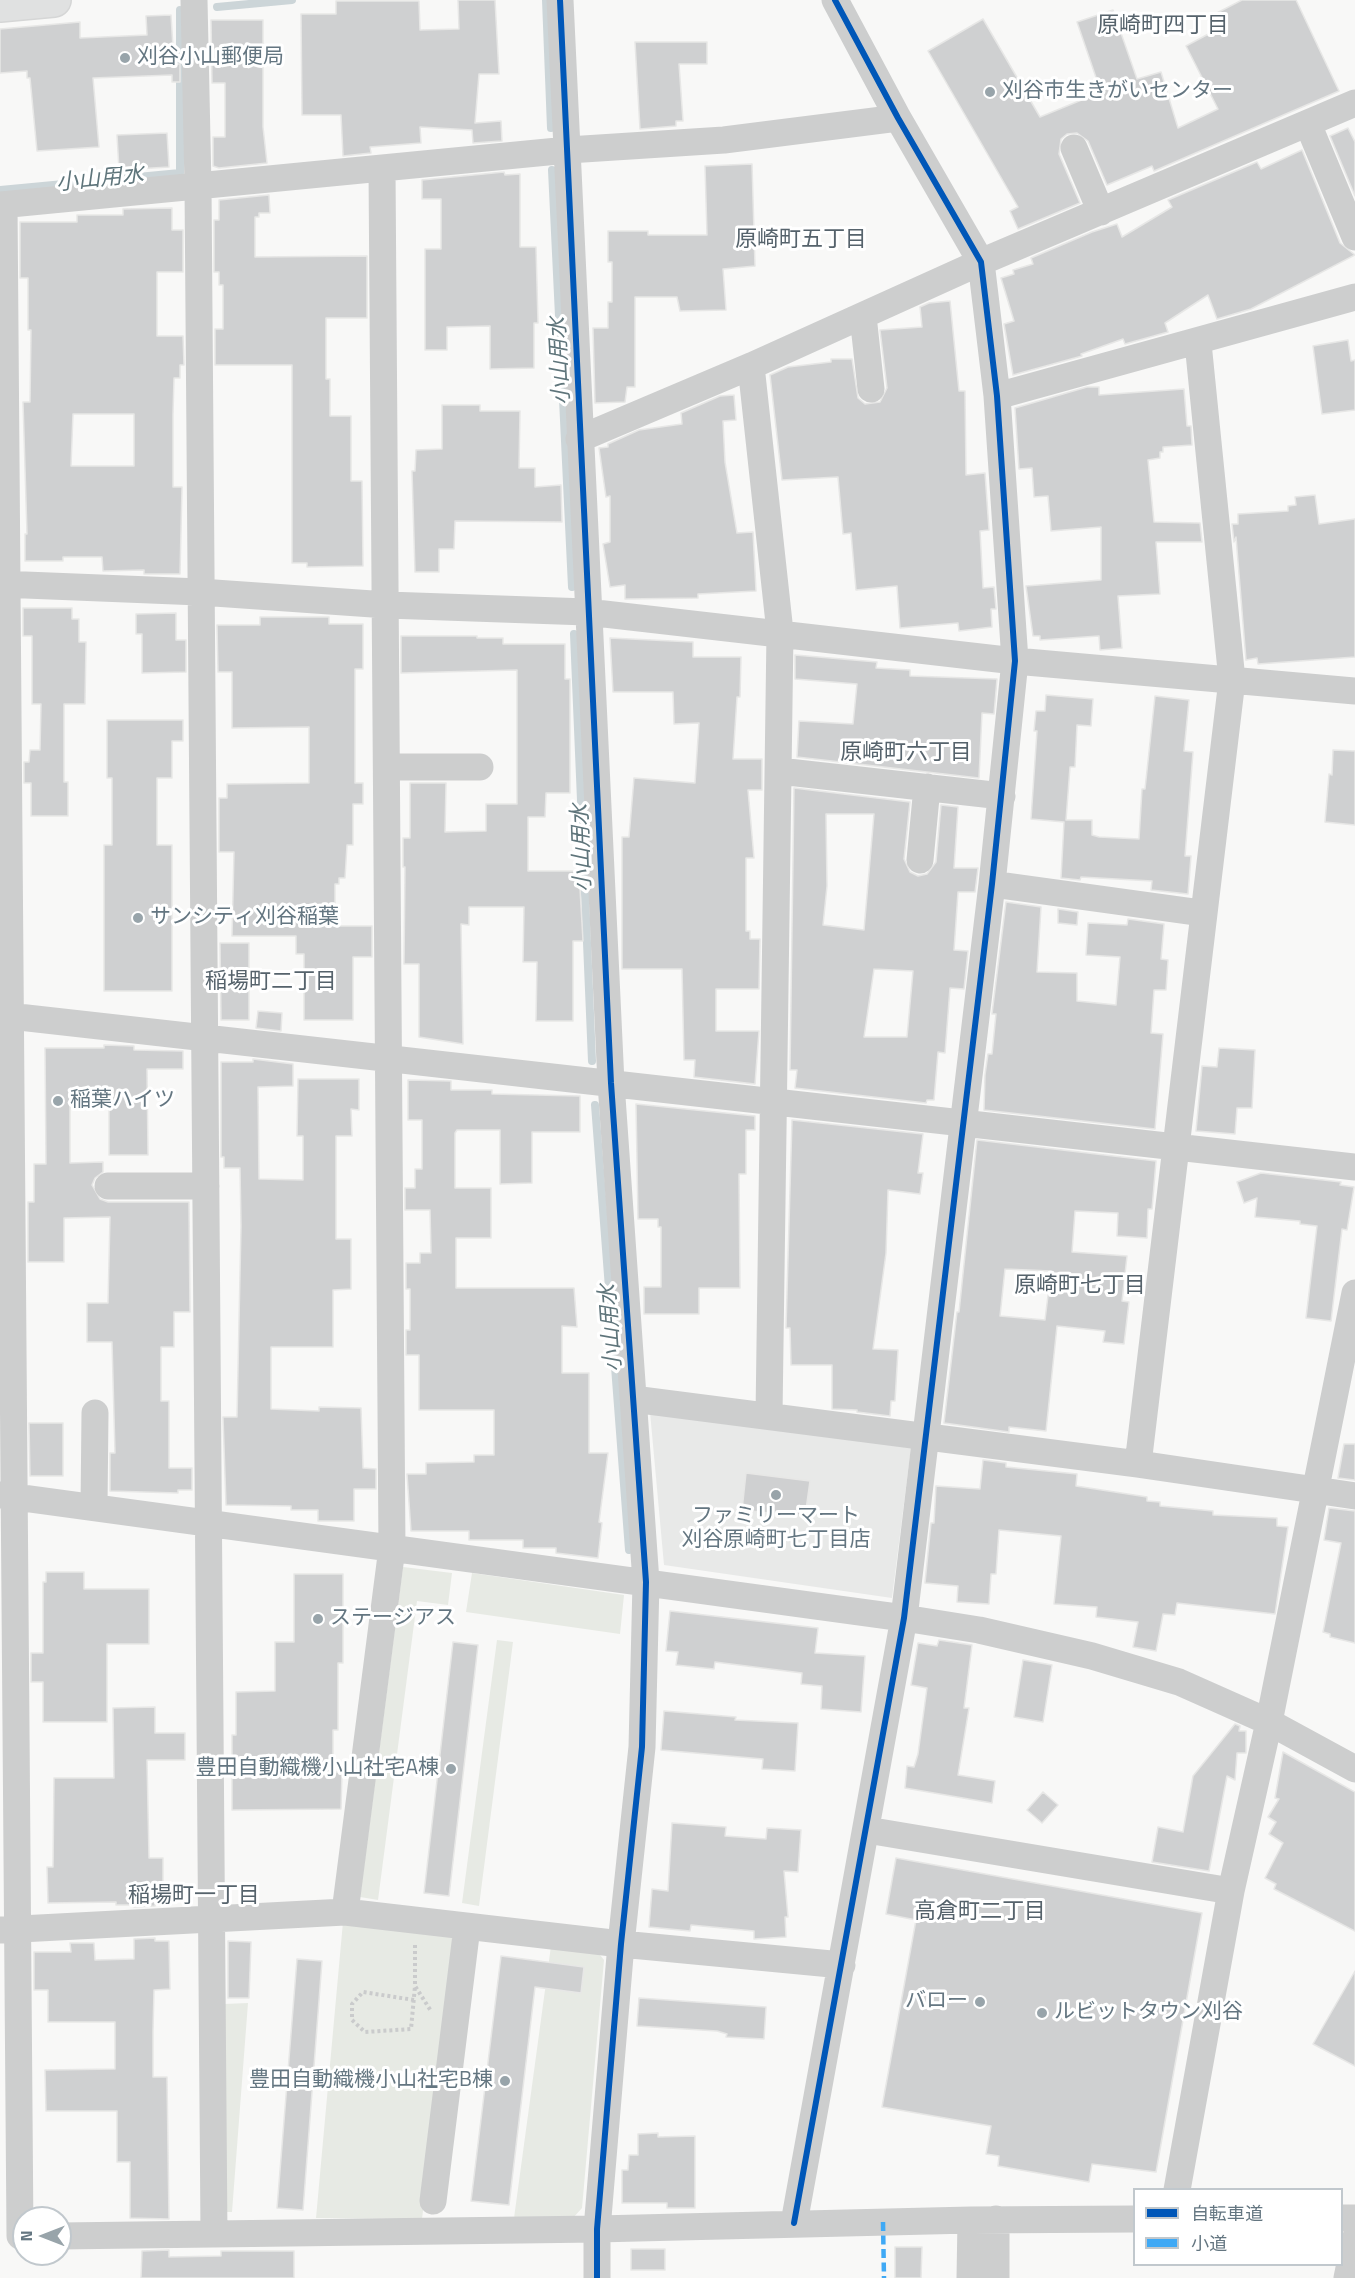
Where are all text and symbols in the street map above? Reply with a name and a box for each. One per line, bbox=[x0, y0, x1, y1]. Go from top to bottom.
district label: 原崎町四丁目 bbox=[1097, 14, 1229, 40]
place label: 刈谷小山郵便局 bbox=[137, 45, 284, 71]
marker: 刈谷小山郵便局 bbox=[118, 51, 132, 65]
place label: 刈谷市生きがいセンター bbox=[1002, 79, 1233, 105]
marker: 刈谷市生きがいセンター bbox=[983, 85, 997, 99]
water label: 小山用水 bbox=[55, 162, 145, 198]
district label: 原崎町五丁目 bbox=[735, 228, 867, 254]
water label: 小山用水 bbox=[546, 316, 576, 406]
district label: 原崎町六丁目 bbox=[840, 741, 972, 767]
water label: 小山用水 bbox=[568, 804, 598, 892]
place label: サンシティ刈谷稲葉 bbox=[150, 905, 339, 931]
marker: サンシティ刈谷稲葉 bbox=[131, 911, 145, 925]
district label: 稲場町二丁目 bbox=[205, 970, 337, 996]
place label: 稲葉ハイツ bbox=[70, 1088, 175, 1114]
marker: 稲葉ハイツ bbox=[51, 1094, 65, 1108]
district label: 原崎町七丁目 bbox=[1014, 1274, 1146, 1300]
water label: 小山用水 bbox=[596, 1283, 628, 1373]
marker: ファミリーマート 刈谷原崎町七丁目店 bbox=[769, 1488, 783, 1502]
place label: ファミリーマート 刈谷原崎町七丁目店 bbox=[682, 1504, 870, 1554]
place label: ステージアス bbox=[330, 1606, 456, 1632]
marker: ステージアス bbox=[311, 1612, 325, 1626]
place label: 豊田自動織機小山社宅A棟 bbox=[195, 1756, 439, 1782]
marker: 豊田自動織機小山社宅A棟 bbox=[444, 1762, 458, 1776]
district label: 稲場町一丁目 bbox=[128, 1884, 260, 1910]
district label: 高倉町二丁目 bbox=[914, 1900, 1046, 1926]
place label: バロー bbox=[905, 1989, 968, 2015]
marker: バロー bbox=[973, 1995, 987, 2009]
place label: ルビットタウン刈谷 bbox=[1054, 2000, 1243, 2026]
marker: ルビットタウン刈谷 bbox=[1035, 2006, 1049, 2020]
place label: 豊田自動織機小山社宅B棟 bbox=[249, 2068, 493, 2094]
marker: 豊田自動織機小山社宅B棟 bbox=[498, 2074, 512, 2088]
legend bbox=[1133, 2188, 1343, 2266]
text: 自転車道 bbox=[1191, 2200, 1263, 2227]
north arrow bbox=[12, 2206, 72, 2266]
text: N bbox=[14, 2230, 38, 2242]
text: 小道 bbox=[1191, 2230, 1227, 2257]

